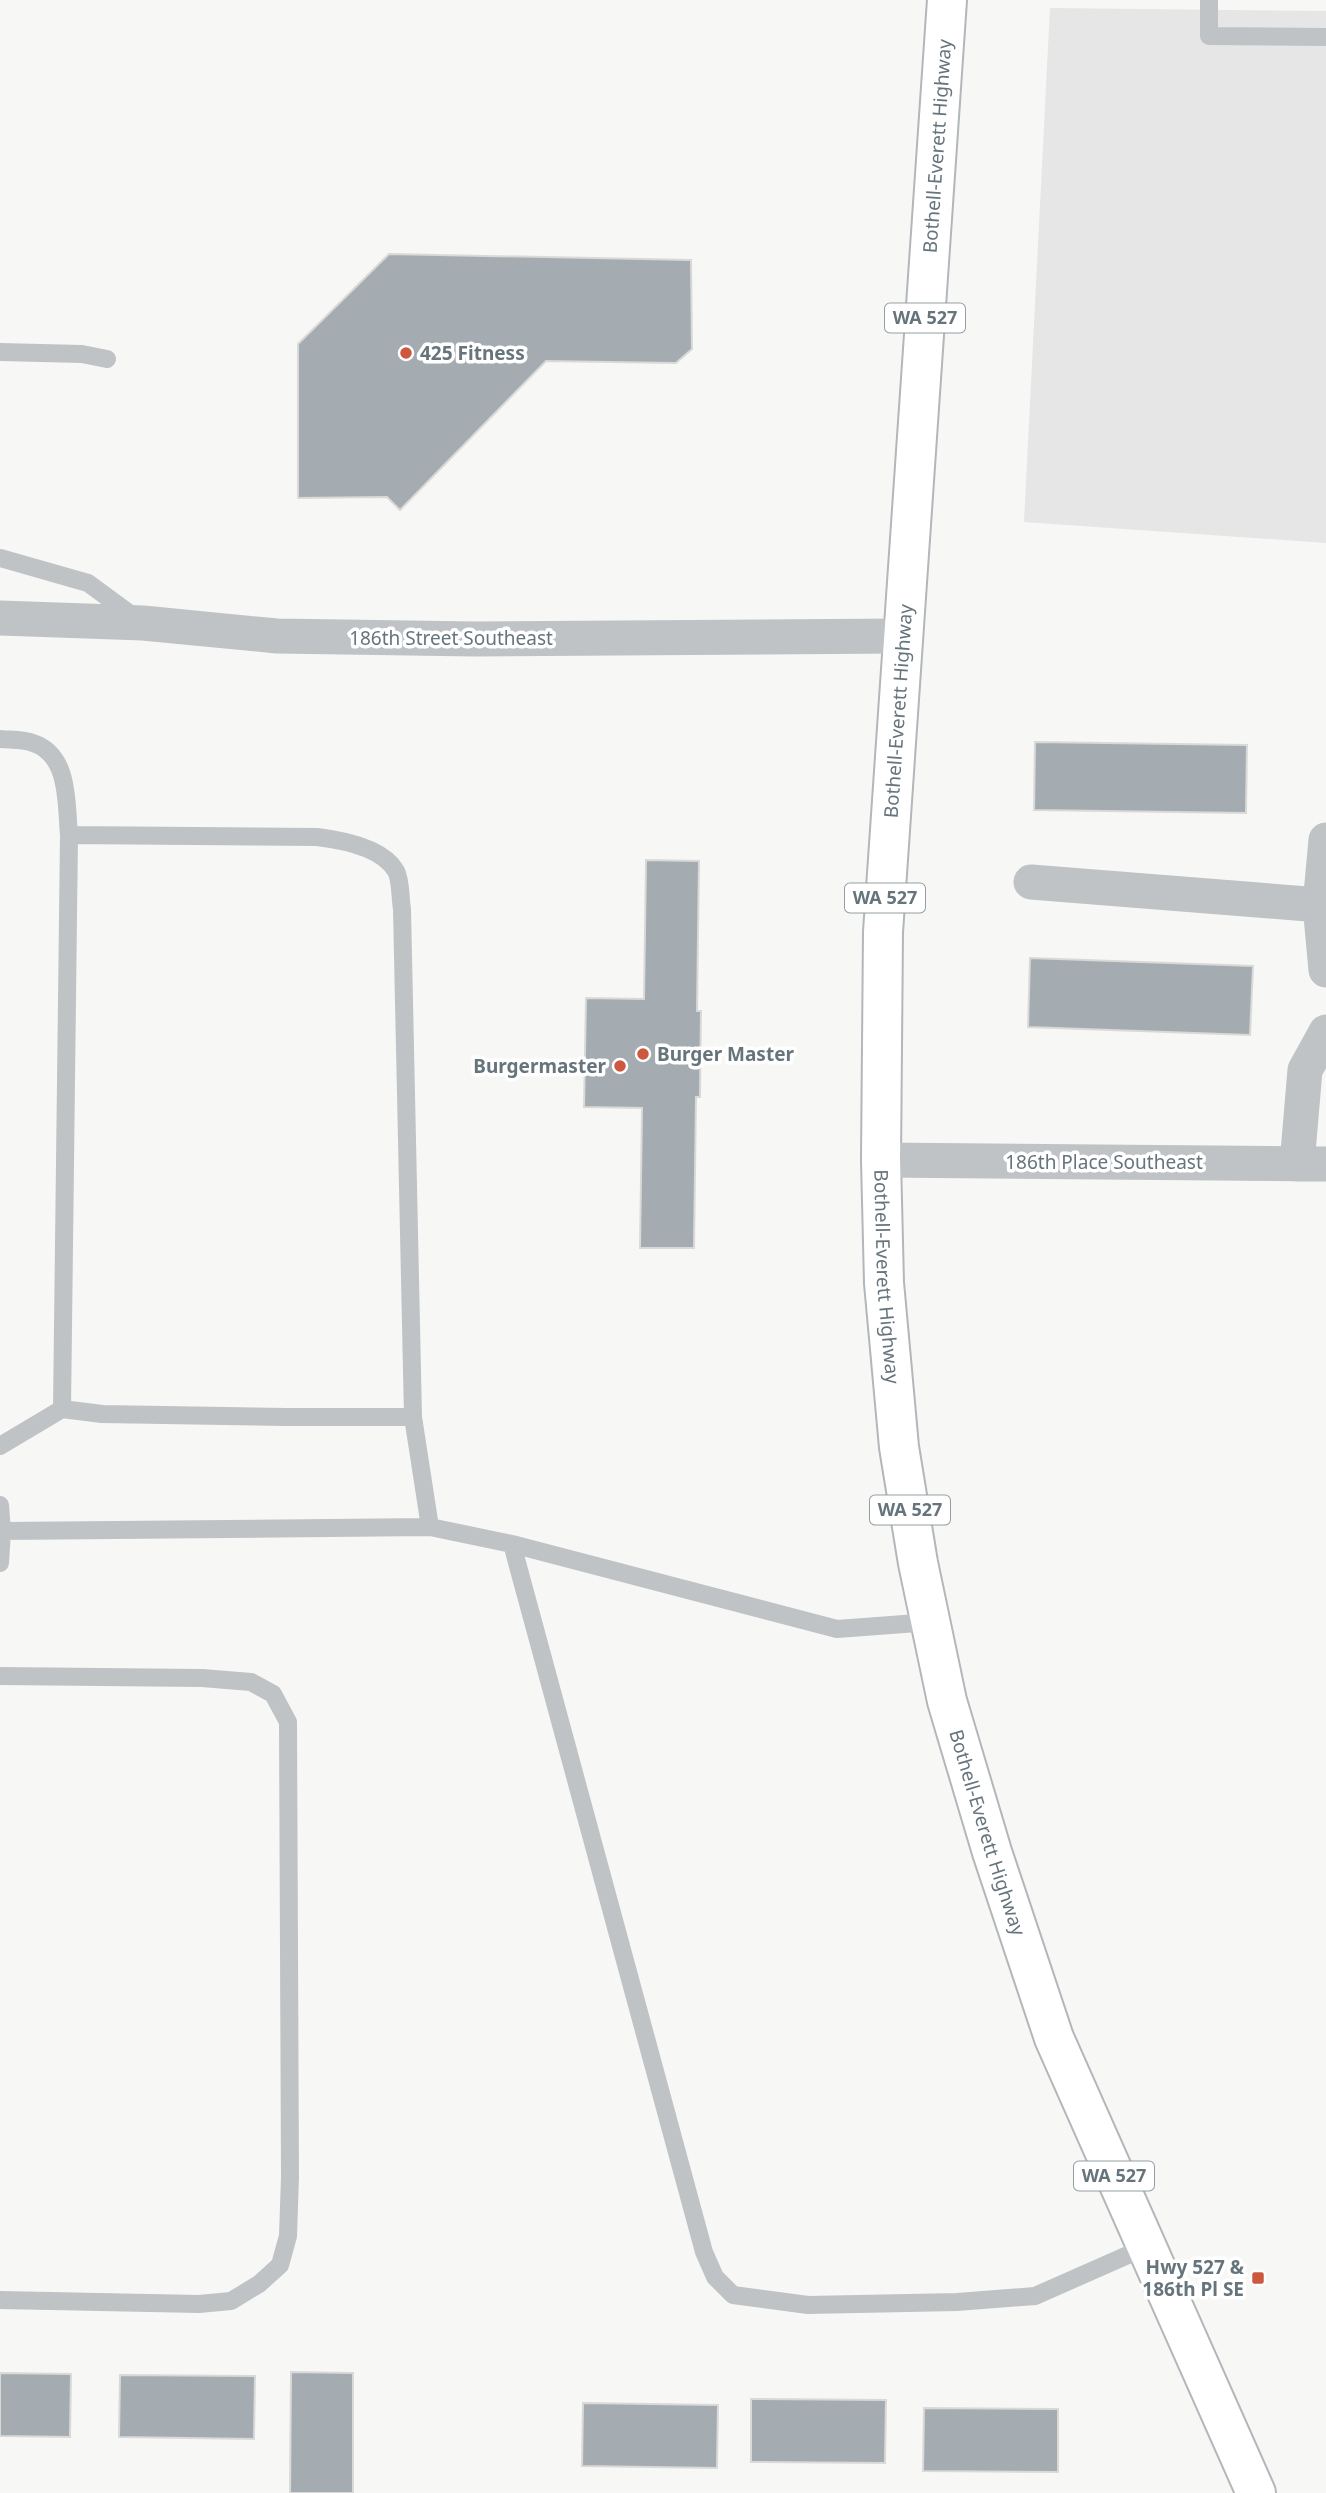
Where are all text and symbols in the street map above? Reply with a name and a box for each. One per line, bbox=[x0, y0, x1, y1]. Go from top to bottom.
street label: Bothell-Everett Highway bbox=[917, 38, 957, 254]
road number: WA 527 bbox=[885, 304, 965, 332]
place label: 425 Fitness bbox=[420, 340, 525, 366]
marker: 425 Fitness bbox=[398, 345, 414, 361]
street label: Bothell-Everett Highway bbox=[878, 603, 918, 819]
street label: 186th Street Southeast bbox=[349, 625, 553, 651]
road number: WA 527 bbox=[845, 884, 925, 912]
place label: Burger Master bbox=[657, 1041, 794, 1067]
marker: Burger Master bbox=[635, 1046, 651, 1062]
place label: Burgermaster bbox=[473, 1053, 606, 1079]
marker: Burgermaster bbox=[612, 1058, 628, 1074]
street label: 186th Place Southeast bbox=[1005, 1149, 1203, 1175]
street label: Bothell-Everett Highway bbox=[868, 1169, 906, 1385]
road number: WA 527 bbox=[870, 1496, 950, 1525]
street label: Bothell-Everett Highway bbox=[943, 1726, 1032, 1939]
road number: WA 527 bbox=[1074, 2162, 1154, 2190]
place label: Hwy 527 & 186th Pl SE bbox=[1142, 2254, 1245, 2302]
marker: Hwy 527 & 186th Pl SE bbox=[1250, 2270, 1266, 2286]

